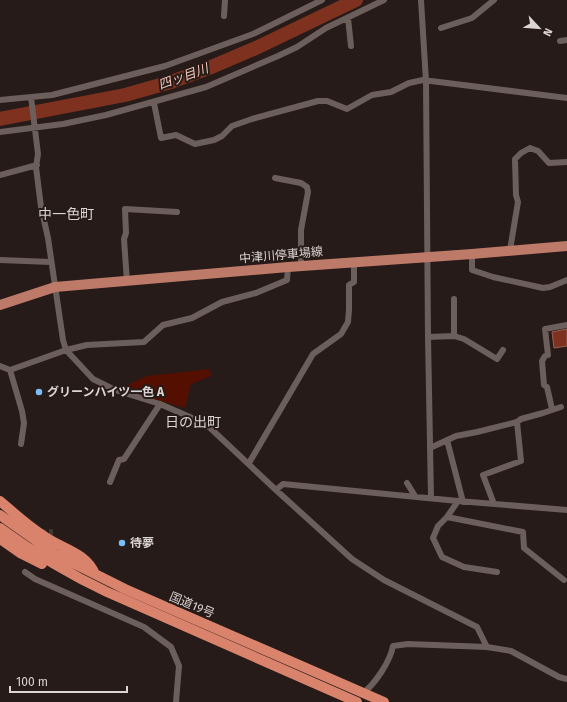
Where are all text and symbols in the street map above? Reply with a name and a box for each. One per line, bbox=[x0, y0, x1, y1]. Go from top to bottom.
north arrow bbox=[519, 8, 559, 48]
text: N bbox=[540, 26, 555, 38]
water label: 四ッ目川 bbox=[156, 60, 212, 92]
district label: 中一色町 bbox=[38, 206, 94, 223]
street label: 中津川停車場線 bbox=[239, 244, 323, 266]
place label: グリーンハイツ一色 A bbox=[47, 385, 165, 399]
marker: グリーンハイツ一色 A bbox=[34, 387, 44, 397]
district label: 日の出町 bbox=[165, 414, 221, 431]
place label: 待夢 bbox=[130, 536, 154, 550]
marker: 待夢 bbox=[117, 538, 127, 548]
street label: 国道19号 bbox=[167, 589, 217, 621]
scale bar bbox=[10, 668, 127, 694]
text: 100 m bbox=[16, 675, 48, 689]

